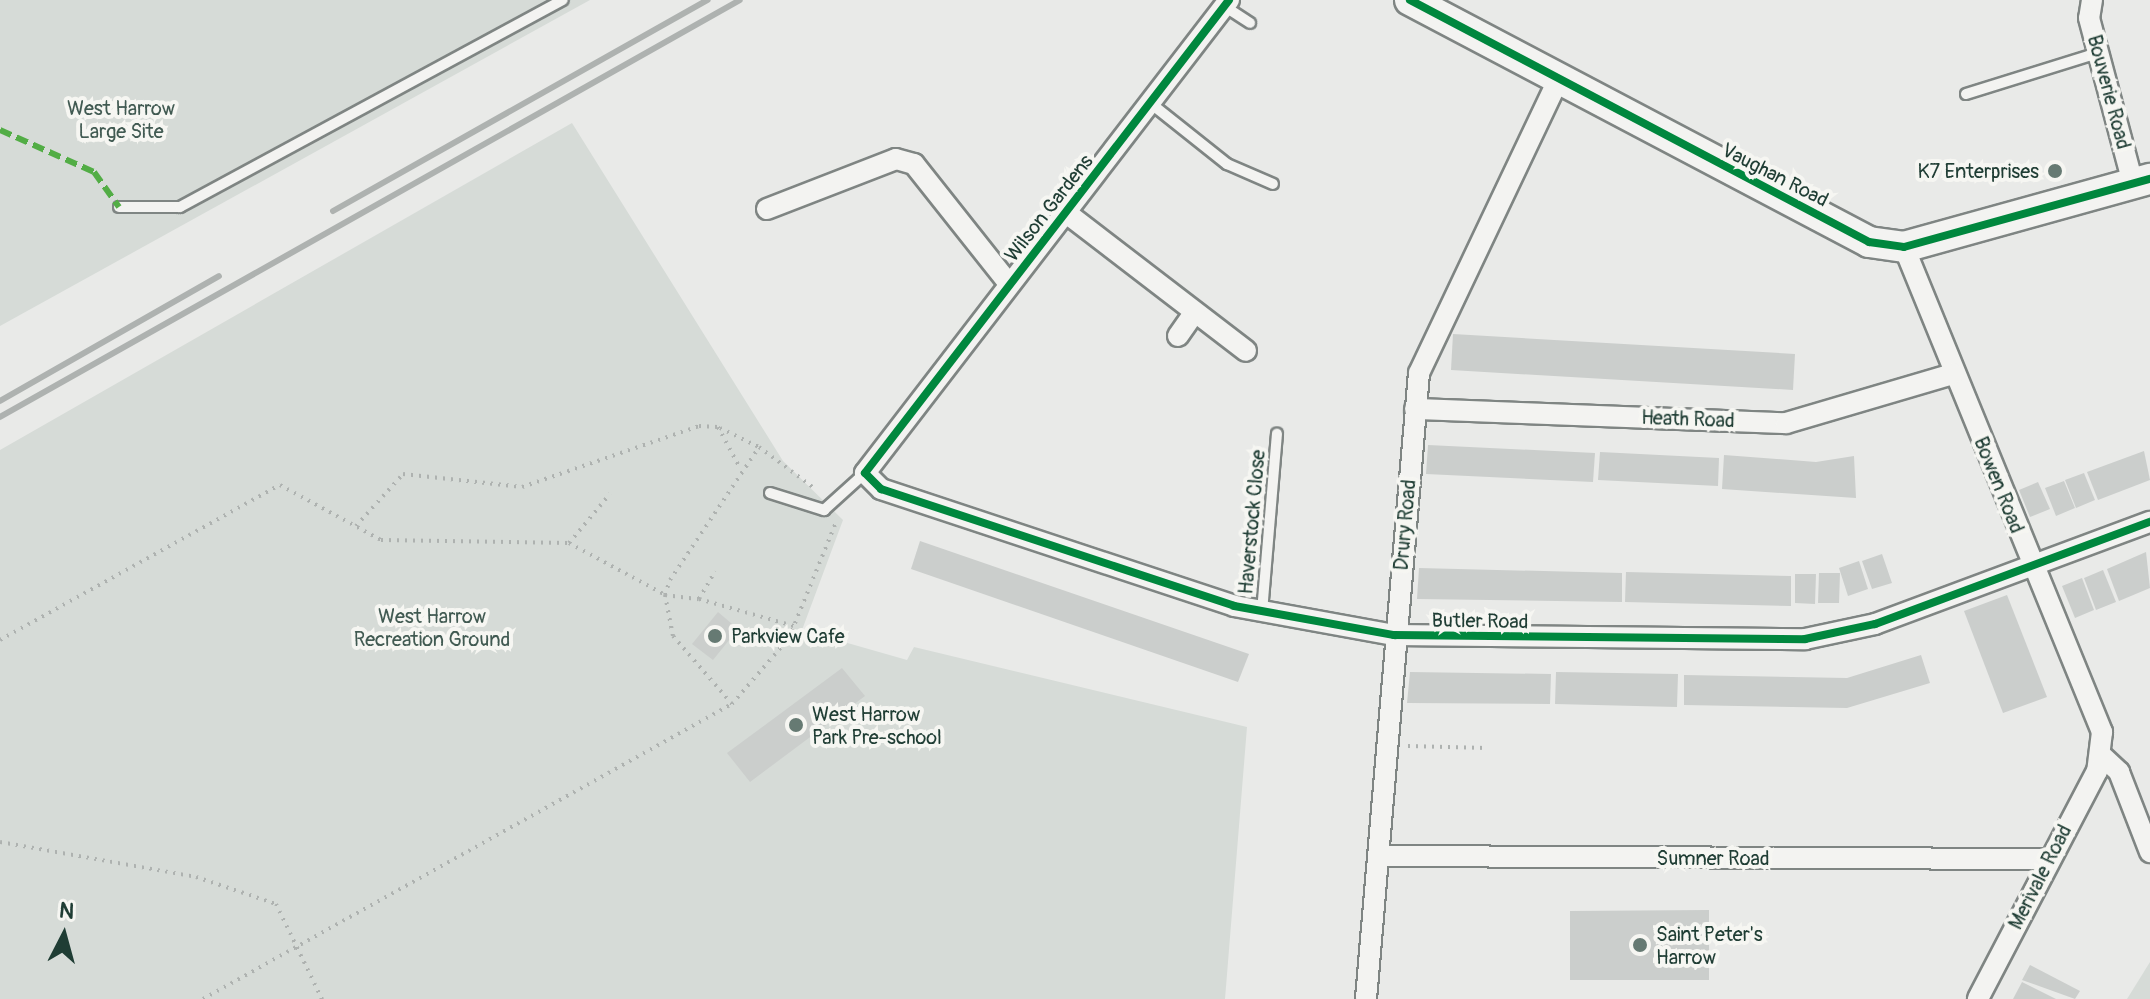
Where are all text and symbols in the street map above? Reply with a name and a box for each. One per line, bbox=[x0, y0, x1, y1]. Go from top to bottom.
street label: Bouverie Road bbox=[2082, 32, 2136, 152]
park label: West Harrow Large Site bbox=[67, 97, 175, 144]
street label: Vaughan Road bbox=[1718, 138, 1832, 212]
street label: Wilson Gardens bbox=[1000, 150, 1098, 266]
place label: K7 Enterprises bbox=[1918, 159, 2039, 183]
marker: K7 Enterprises bbox=[2046, 162, 2064, 180]
street label: Heath Road bbox=[1641, 405, 1735, 433]
street label: Bowen Road bbox=[1969, 433, 2029, 537]
street label: Haverstock Close bbox=[1234, 449, 1270, 595]
street label: Drury Road bbox=[1389, 479, 1421, 571]
park label: West Harrow Recreation Ground bbox=[354, 604, 510, 651]
street label: Butler Road bbox=[1431, 608, 1529, 634]
place label: Parkview Cafe bbox=[731, 624, 845, 648]
marker: Parkview Cafe bbox=[706, 627, 724, 645]
place label: West Harrow Park Pre-school bbox=[812, 702, 942, 749]
marker: West Harrow Park Pre-school bbox=[787, 716, 805, 734]
street label: Merivale Road bbox=[2003, 821, 2077, 933]
street label: Sumner Road bbox=[1657, 846, 1769, 870]
north arrow bbox=[24, 895, 104, 975]
text: N bbox=[58, 896, 75, 926]
place label: Saint Peter's Harrow bbox=[1656, 922, 1763, 969]
marker: Saint Peter's Harrow bbox=[1631, 936, 1649, 954]

